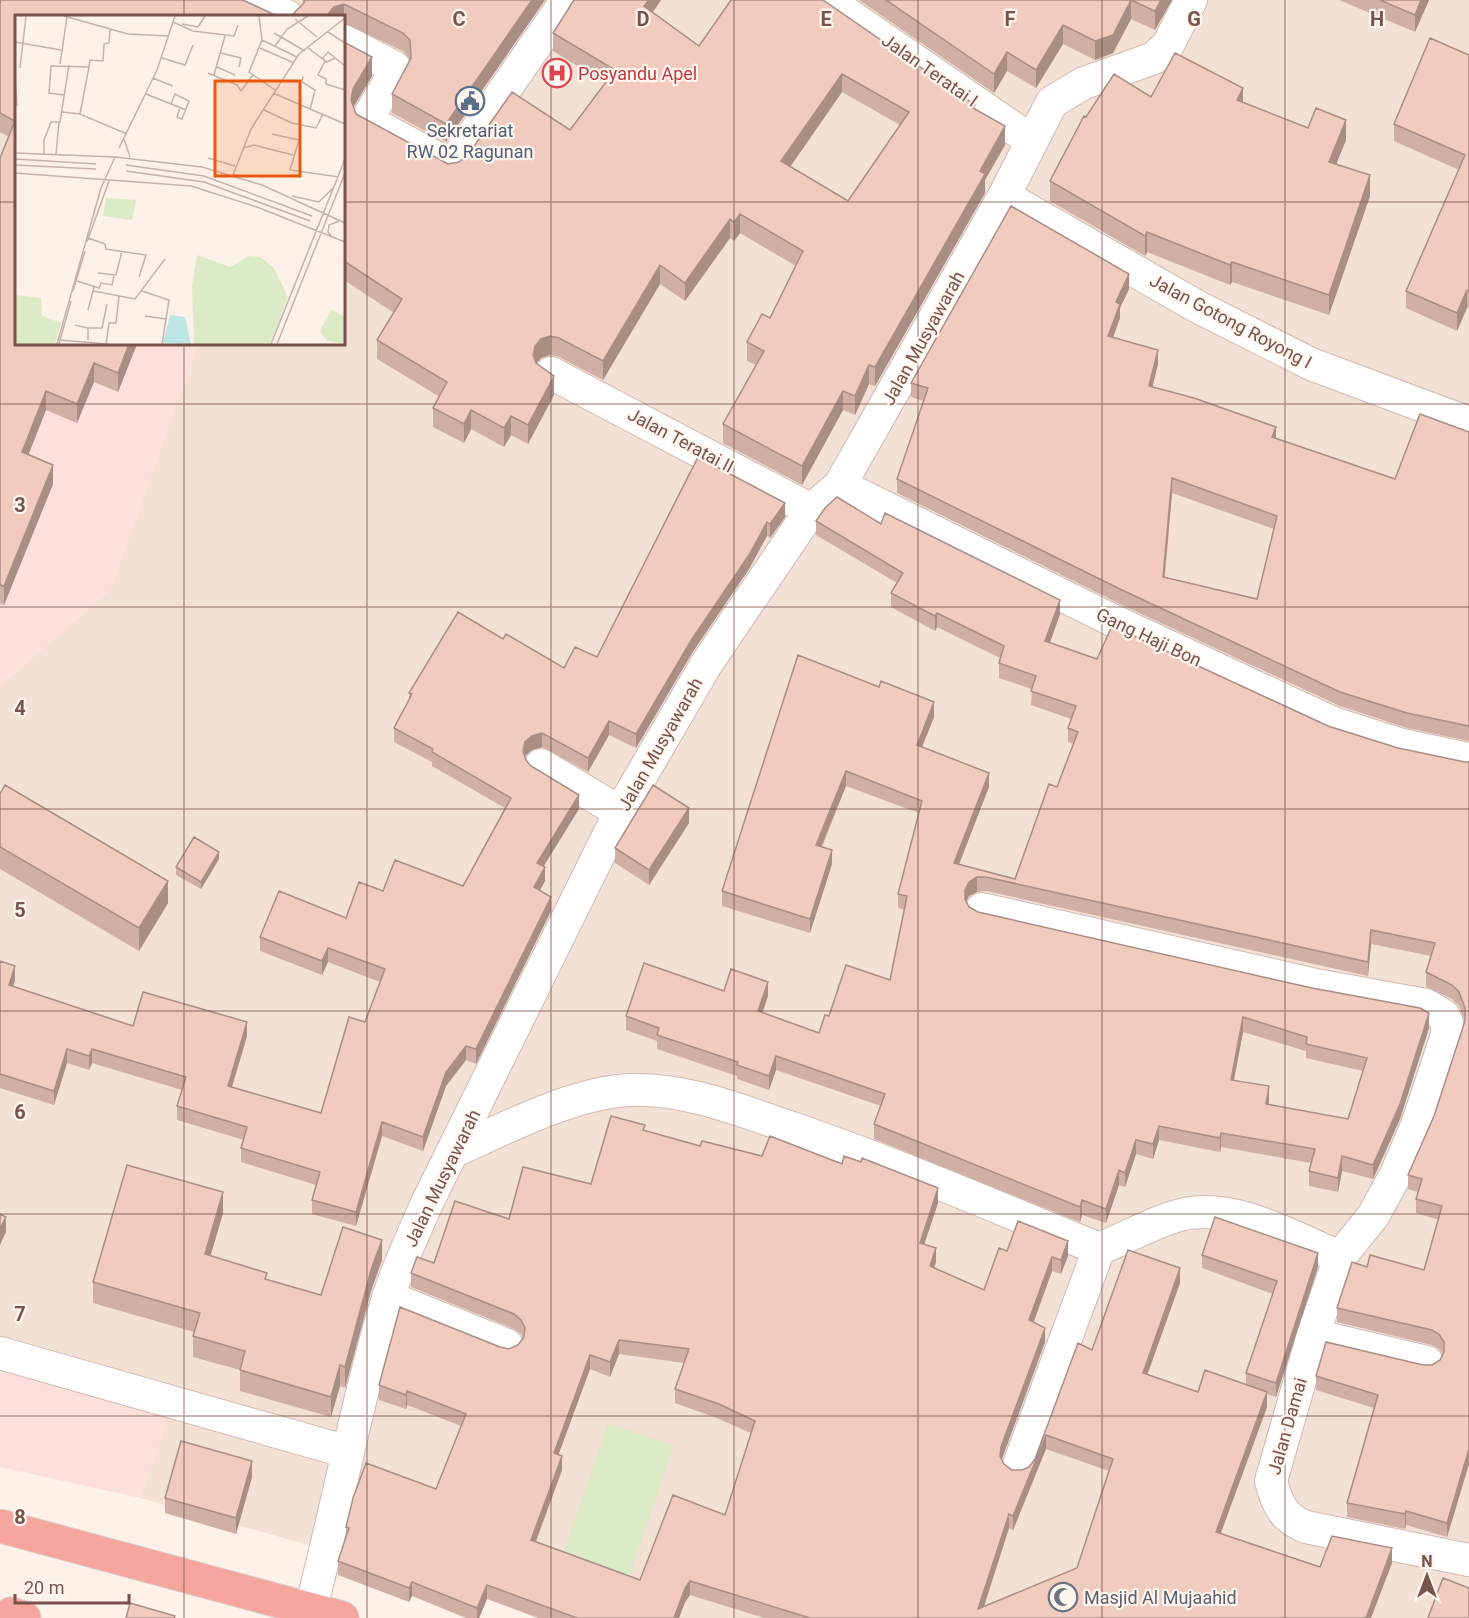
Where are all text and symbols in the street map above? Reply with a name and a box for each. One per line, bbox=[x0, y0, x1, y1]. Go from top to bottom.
text: C bbox=[452, 7, 466, 31]
text: D bbox=[637, 7, 650, 31]
text: E bbox=[820, 7, 832, 31]
text: F bbox=[1005, 7, 1016, 31]
text: G bbox=[1187, 7, 1201, 31]
text: H bbox=[1370, 7, 1384, 31]
inset map bbox=[15, 15, 345, 345]
street label: Jalan Teratai I bbox=[878, 29, 982, 111]
hospital icon: Posyandu Apel bbox=[541, 57, 573, 89]
place label: Posyandu Apel bbox=[578, 63, 697, 84]
public building icon: Sekretariat RW 02 Ragunan bbox=[454, 85, 486, 117]
place label: Sekretariat RW 02 Ragunan bbox=[407, 120, 533, 162]
street label: Jalan Musyawarah bbox=[877, 267, 969, 409]
street label: Jalan Gotong Royong I bbox=[1146, 269, 1316, 373]
street label: Jalan Teratai II bbox=[624, 403, 738, 477]
text: 3 bbox=[14, 493, 26, 517]
street label: Gang Haji Bon bbox=[1093, 603, 1205, 671]
street label: Jalan Musyawarah bbox=[613, 674, 707, 814]
text: 4 bbox=[14, 696, 26, 720]
text: 5 bbox=[14, 898, 26, 922]
text: 6 bbox=[14, 1100, 26, 1124]
street label: Jalan Musyawarah bbox=[400, 1106, 484, 1250]
text: 7 bbox=[14, 1302, 26, 1326]
street label: Jalan Damai bbox=[1263, 1375, 1311, 1477]
text: 8 bbox=[14, 1505, 26, 1529]
north arrow bbox=[1397, 1546, 1457, 1606]
text: N bbox=[1421, 1552, 1433, 1571]
scale bar bbox=[15, 1567, 129, 1605]
text: 20 m bbox=[24, 1577, 64, 1598]
mosque icon: Masjid Al Mujaahid bbox=[1047, 1581, 1079, 1613]
place label: Masjid Al Mujaahid bbox=[1084, 1587, 1237, 1608]

